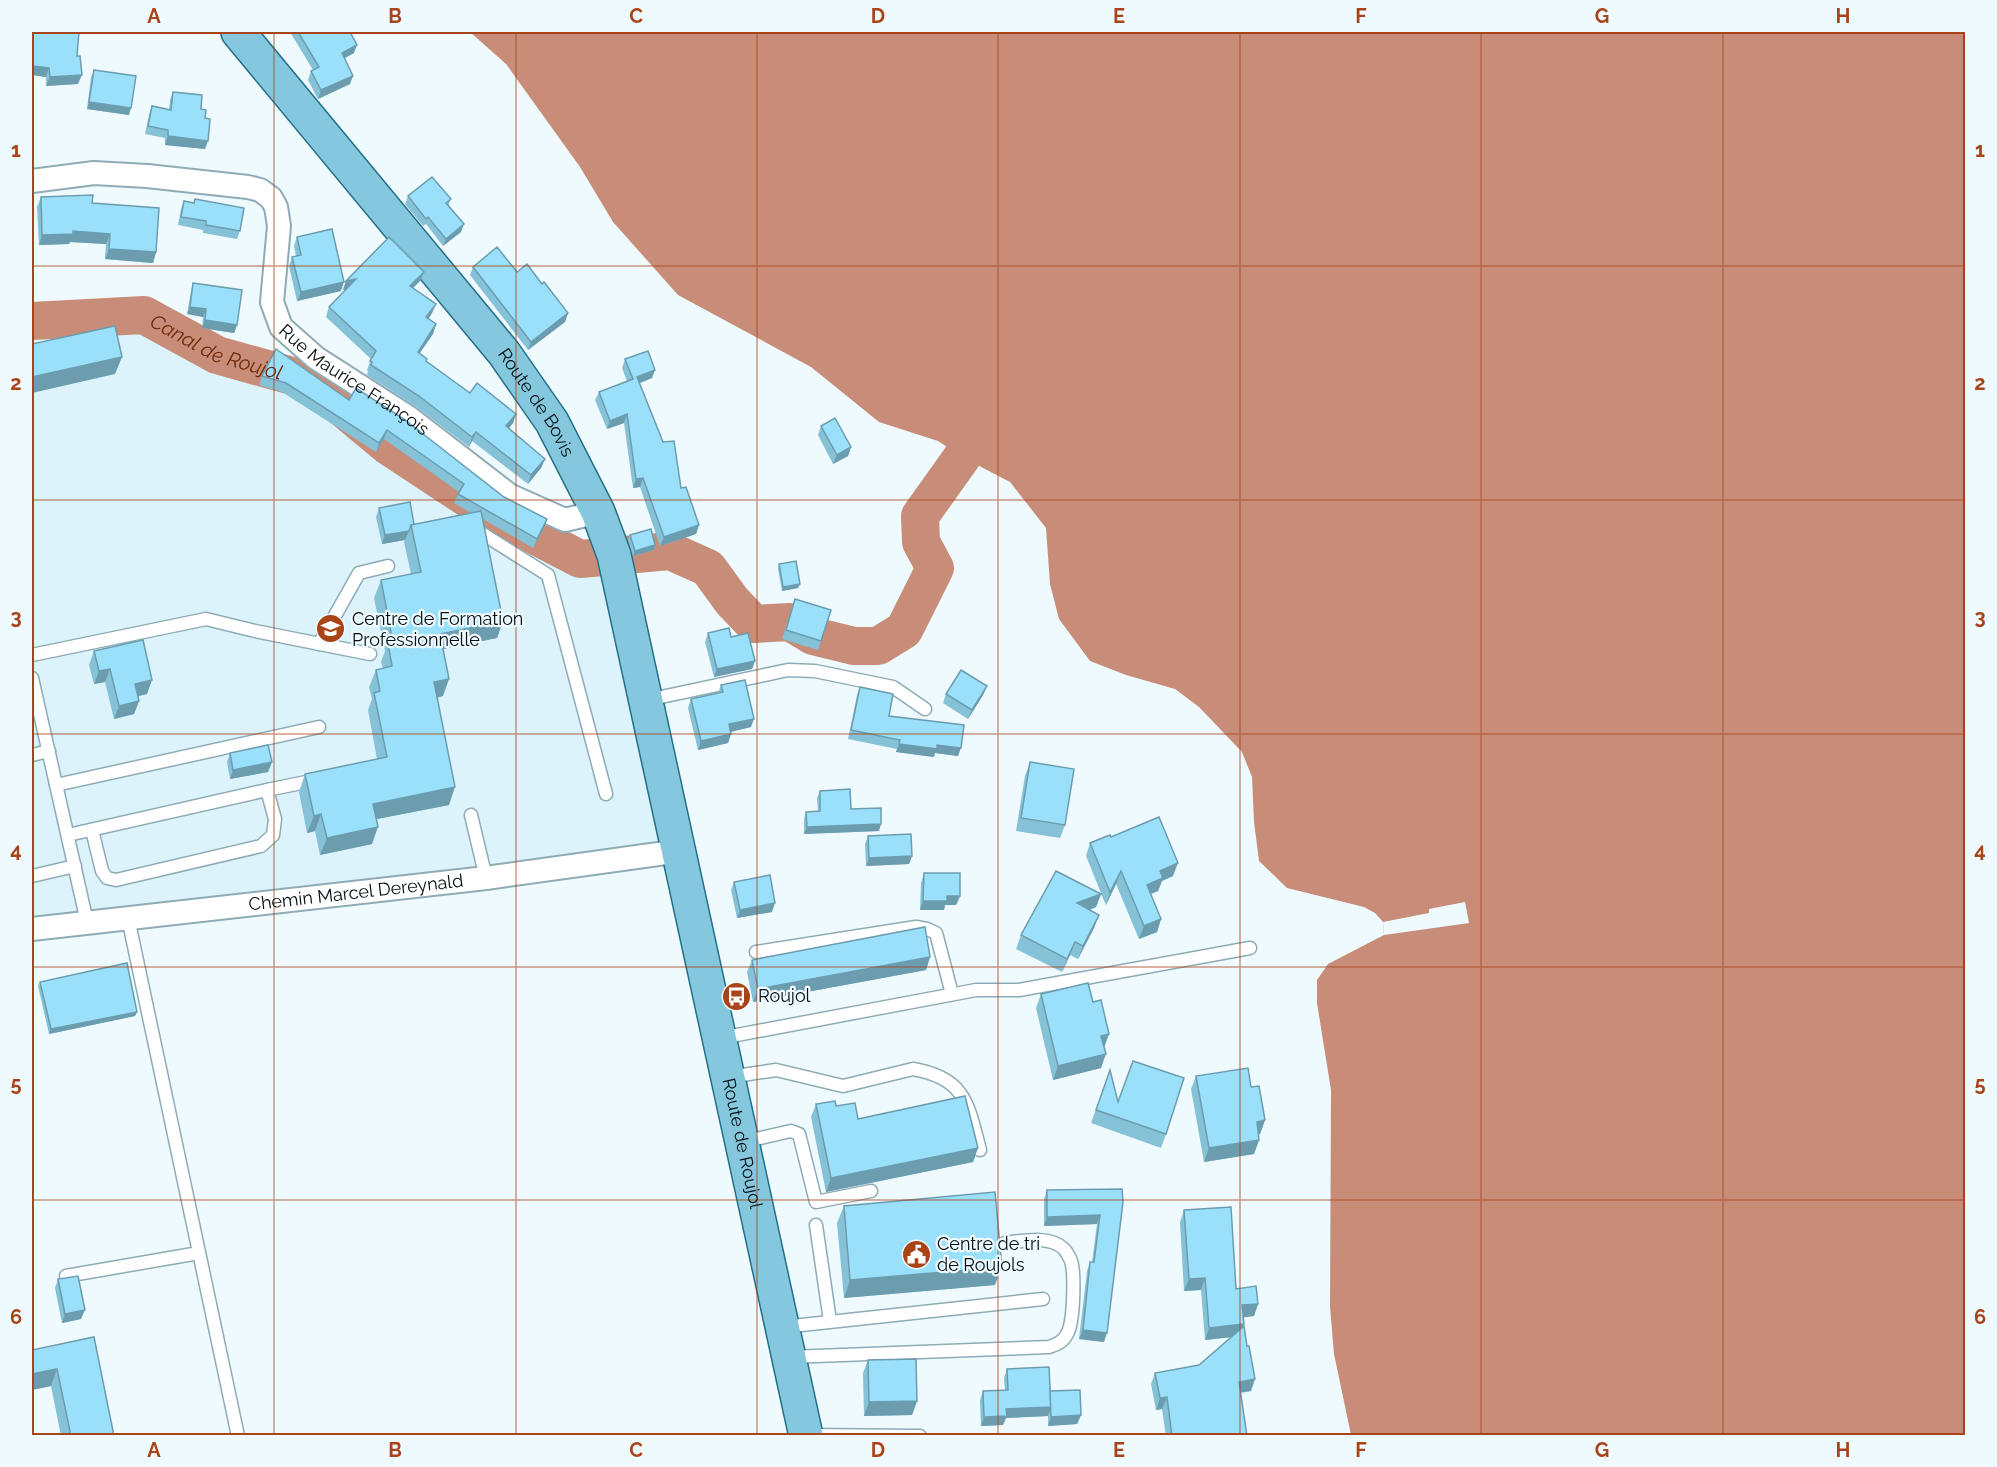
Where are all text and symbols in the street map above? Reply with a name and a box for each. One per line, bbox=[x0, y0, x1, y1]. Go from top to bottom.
text: A bbox=[147, 4, 161, 28]
text: B bbox=[388, 4, 402, 28]
text: C bbox=[629, 4, 643, 28]
text: D bbox=[871, 4, 885, 28]
text: E bbox=[1113, 4, 1125, 28]
text: F bbox=[1355, 4, 1367, 28]
text: G bbox=[1595, 4, 1609, 28]
text: H bbox=[1836, 4, 1850, 28]
text: 1 bbox=[11, 138, 21, 162]
text: 1 bbox=[1975, 138, 1985, 162]
water label: Canal de Roujol bbox=[146, 309, 285, 385]
street label: Rue Maurice François bbox=[275, 319, 434, 440]
street label: Route de Bovis bbox=[494, 344, 579, 460]
text: 2 bbox=[10, 371, 22, 395]
text: 2 bbox=[1974, 371, 1986, 395]
text: 3 bbox=[10, 605, 22, 629]
text: 3 bbox=[1974, 605, 1986, 629]
place label: Centre de Formation Professionnelle bbox=[352, 608, 523, 650]
school or university icon: Centre de Formation Professionnelle bbox=[315, 613, 347, 645]
text: 4 bbox=[10, 838, 22, 862]
text: 4 bbox=[1974, 838, 1986, 862]
street label: Chemin Marcel Dereynald bbox=[247, 870, 464, 915]
bus stop icon: Roujol bbox=[721, 980, 753, 1012]
place label: Roujol bbox=[758, 985, 811, 1006]
text: 5 bbox=[10, 1072, 22, 1096]
text: 5 bbox=[1974, 1072, 1986, 1096]
street label: Route de Roujol bbox=[718, 1076, 767, 1210]
place label: Centre de tri de Roujols bbox=[937, 1233, 1040, 1275]
public building icon: Centre de tri de Roujols bbox=[900, 1238, 932, 1270]
text: 6 bbox=[10, 1305, 22, 1329]
text: 6 bbox=[1974, 1305, 1986, 1329]
text: A bbox=[147, 1438, 161, 1462]
text: B bbox=[388, 1438, 402, 1462]
text: C bbox=[629, 1438, 643, 1462]
text: D bbox=[871, 1438, 885, 1462]
text: E bbox=[1113, 1438, 1125, 1462]
text: F bbox=[1355, 1438, 1367, 1462]
text: G bbox=[1595, 1438, 1609, 1462]
text: H bbox=[1836, 1438, 1850, 1462]

